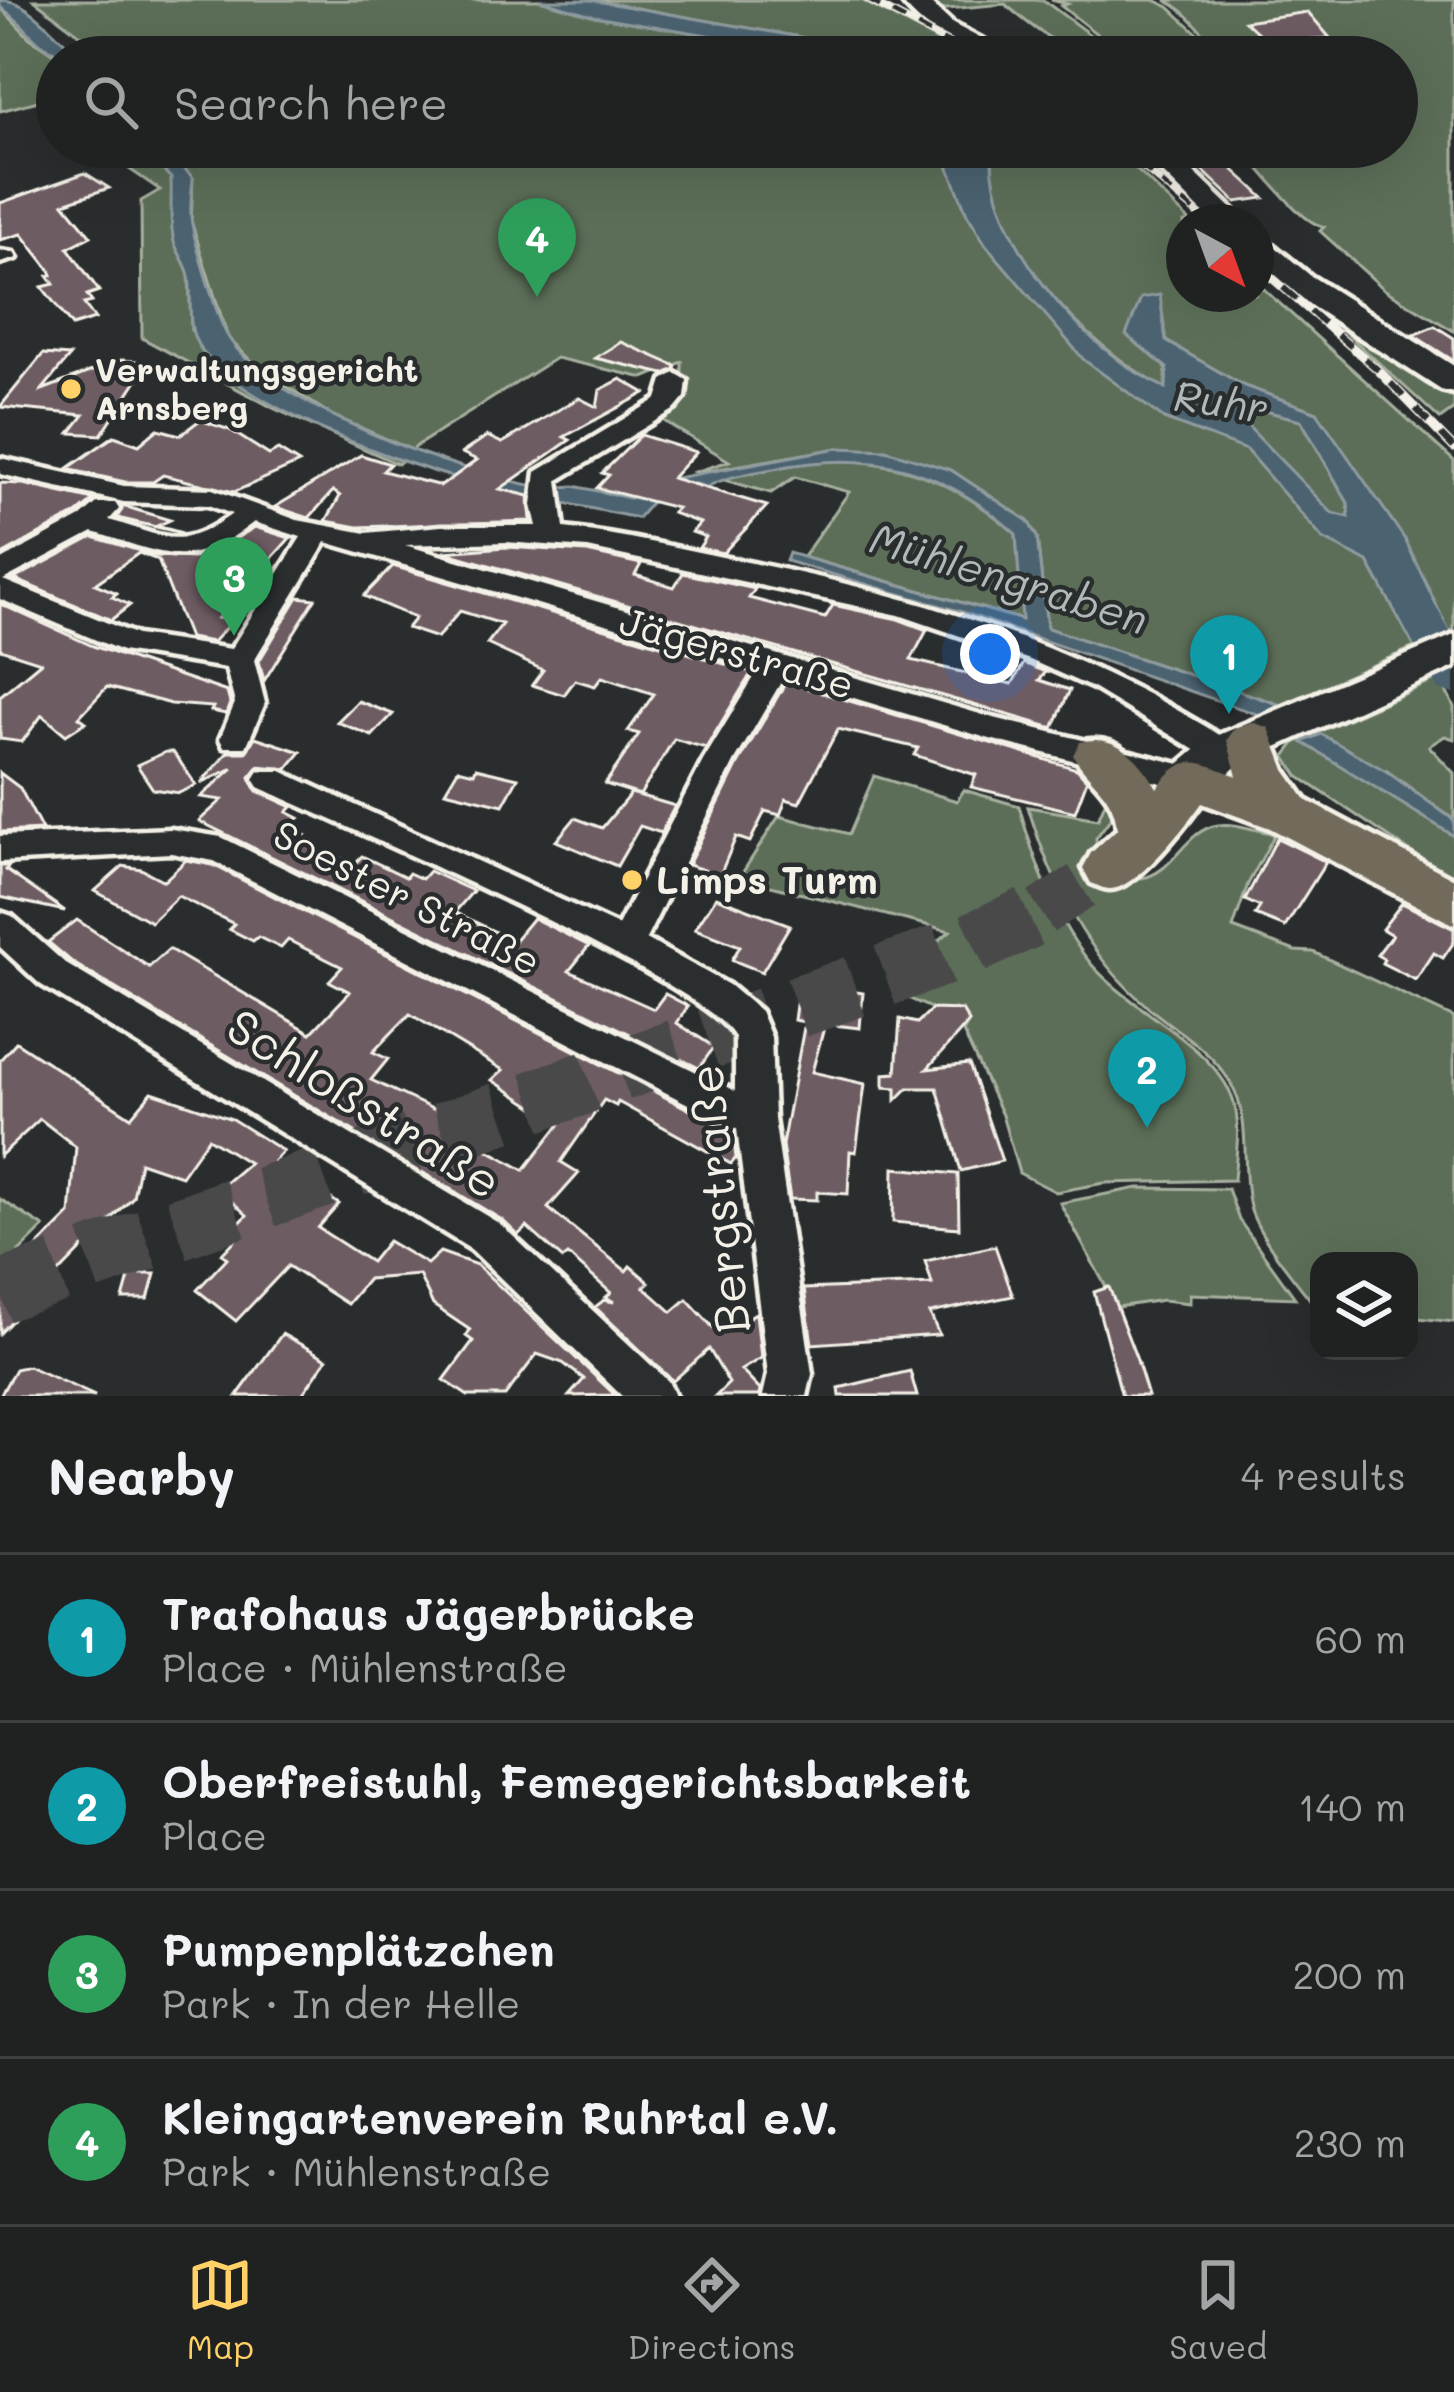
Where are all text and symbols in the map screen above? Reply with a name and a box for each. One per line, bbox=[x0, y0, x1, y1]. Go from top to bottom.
search box bbox=[36, 36, 1418, 168]
icon: search bbox=[78, 69, 144, 135]
text: Search here bbox=[174, 73, 448, 131]
pin: 4 bbox=[498, 198, 576, 297]
north arrow bbox=[1166, 204, 1274, 312]
place label: Verwaltungsgericht Arnsberg bbox=[95, 347, 418, 428]
water label: Ruhr bbox=[1171, 367, 1272, 434]
marker: Verwaltungsgericht Arnsberg bbox=[58, 376, 84, 402]
water label: Mühlengraben bbox=[864, 509, 1155, 646]
pin: 3 bbox=[195, 537, 273, 636]
street label: Jägerstraße bbox=[614, 594, 860, 710]
pin: 1 bbox=[1190, 615, 1268, 714]
your location bbox=[960, 624, 1020, 684]
street label: Soester Straße bbox=[265, 807, 550, 986]
place label: Limps Turm bbox=[656, 853, 878, 904]
marker: Limps Turm bbox=[619, 867, 645, 893]
street label: Schloßstraße bbox=[216, 993, 514, 1211]
pin: 2 bbox=[1108, 1029, 1186, 1128]
street label: Bergstraße bbox=[672, 1062, 762, 1337]
map controls bbox=[1310, 1252, 1418, 1360]
button: layers bbox=[1310, 1252, 1418, 1360]
text: Nearby bbox=[48, 1441, 235, 1508]
text: 4 results bbox=[1241, 1449, 1406, 1500]
text: Trafohaus Jägerbrücke bbox=[162, 1583, 695, 1641]
text: 1 bbox=[78, 1612, 96, 1663]
text: 60 m bbox=[1315, 1612, 1406, 1663]
text: Place · Mühlenstraße bbox=[162, 1641, 568, 1692]
text: Oberfreistuhl, Femegerichtsbarkeit bbox=[162, 1751, 971, 1809]
text: 2 bbox=[76, 1780, 98, 1831]
text: 140 m bbox=[1298, 1780, 1406, 1831]
text: Place bbox=[162, 1809, 267, 1860]
text: Pumpenplätzchen bbox=[162, 1919, 555, 1977]
text: 3 bbox=[75, 1948, 99, 1999]
text: 200 m bbox=[1293, 1948, 1406, 1999]
text: Park · In der Helle bbox=[162, 1977, 520, 2028]
text: Kleingartenverein Ruhrtal e.V. bbox=[162, 2087, 839, 2145]
text: 4 bbox=[75, 2116, 99, 2167]
text: 230 m bbox=[1294, 2116, 1406, 2167]
text: Park · Mühlenstraße bbox=[162, 2145, 551, 2196]
tab: Map bbox=[187, 2252, 254, 2367]
tab: Directions bbox=[628, 2252, 795, 2367]
tab: Saved bbox=[1169, 2252, 1267, 2367]

